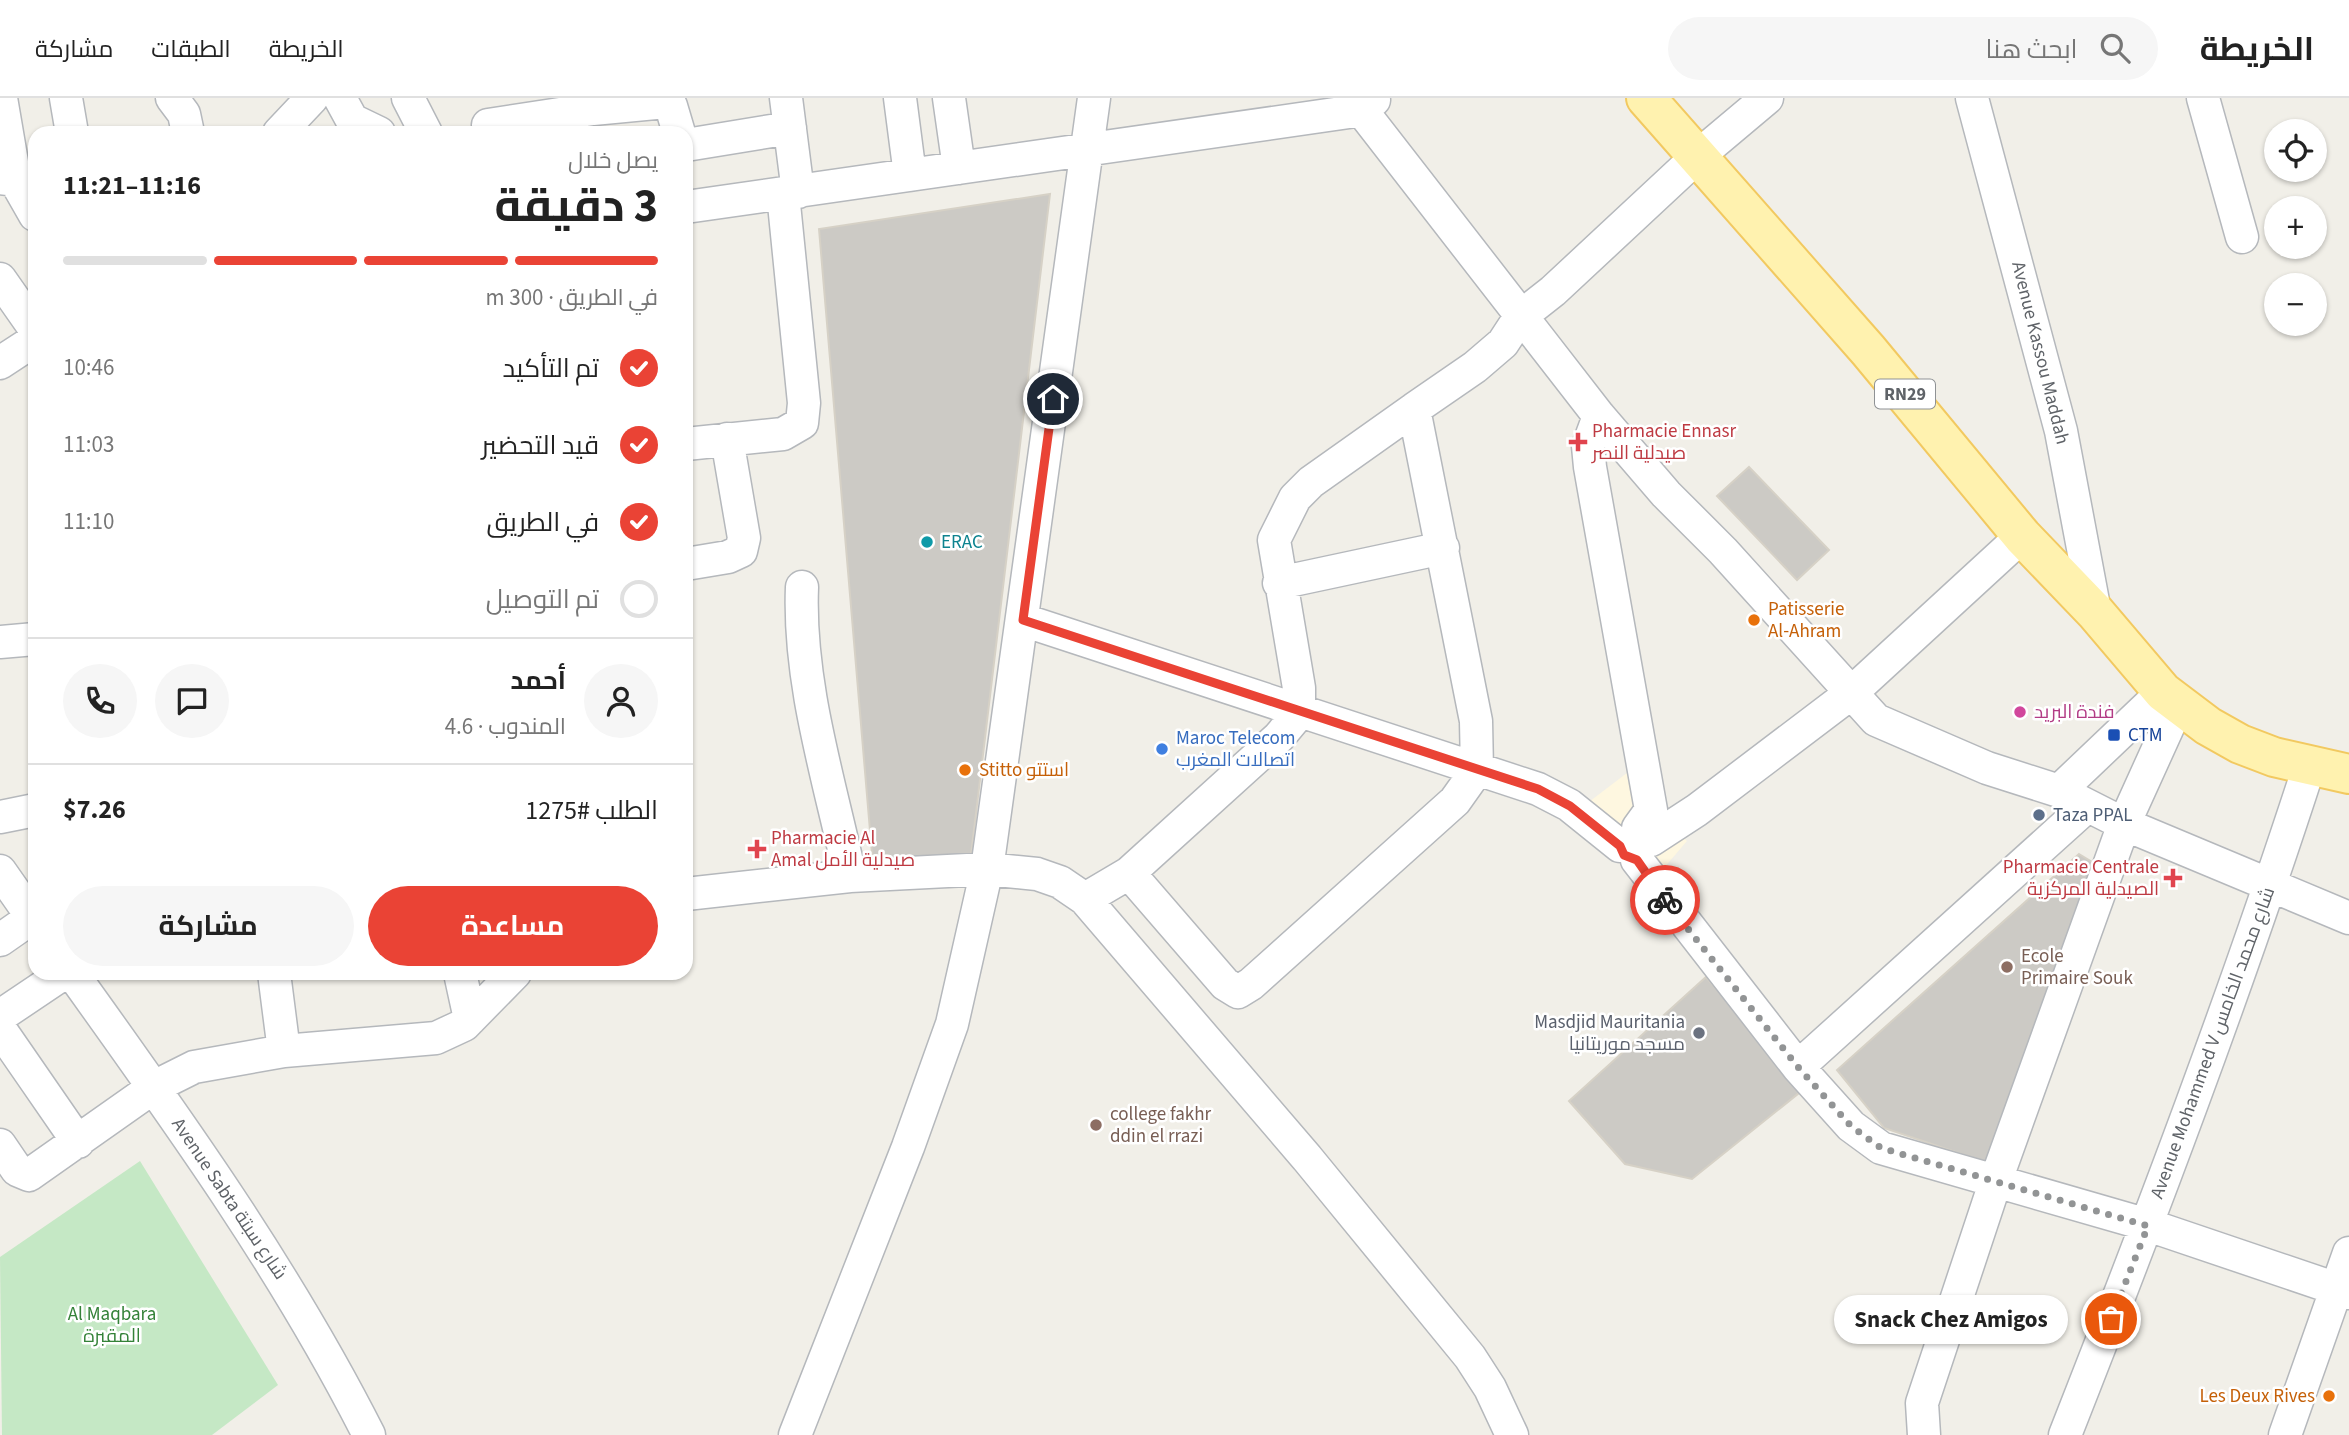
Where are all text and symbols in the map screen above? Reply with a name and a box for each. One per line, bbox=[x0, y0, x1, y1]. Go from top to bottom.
search box bbox=[1668, 17, 2158, 80]
text: الخريطة bbox=[2200, 26, 2314, 73]
icon: search bbox=[2096, 29, 2134, 67]
text: ابحث هنا bbox=[1986, 31, 2078, 68]
text: مشاركة bbox=[35, 32, 113, 67]
text: الطبقات bbox=[151, 32, 231, 67]
text: الخريطة bbox=[269, 32, 344, 67]
map controls bbox=[2264, 119, 2327, 336]
button: locate bbox=[2264, 119, 2327, 182]
text: يصل خلال bbox=[568, 144, 658, 177]
text: 11:16–11:21 bbox=[63, 167, 201, 204]
text: 3 دقيقة bbox=[494, 174, 658, 239]
button: + bbox=[2264, 196, 2327, 259]
street label: Avenue Kassou Maddah bbox=[2004, 259, 2076, 447]
button: − bbox=[2264, 273, 2327, 336]
text: في الطريق · 300 m bbox=[486, 281, 658, 314]
icon: check bbox=[620, 349, 658, 387]
text: تم التأكيد bbox=[502, 350, 599, 387]
text: 10:46 bbox=[63, 351, 114, 384]
pin bbox=[1023, 369, 1083, 429]
icon: home bbox=[1034, 380, 1072, 418]
road number: RN29 bbox=[1875, 380, 1935, 408]
place label: Pharmacie Ennasr صيدلية النصر bbox=[1591, 418, 1736, 467]
icon: check bbox=[620, 426, 658, 464]
text: قيد التحضير bbox=[481, 427, 599, 464]
text: 11:03 bbox=[63, 428, 114, 461]
marker: Pharmacie Ennasr صيدلية النصر bbox=[1570, 434, 1586, 450]
icon: check bbox=[620, 503, 658, 541]
text: في الطريق bbox=[486, 504, 599, 541]
text: 11:10 bbox=[63, 505, 114, 538]
place label: ERAC bbox=[941, 529, 983, 556]
marker: ERAC bbox=[919, 534, 935, 550]
text: تم التوصيل bbox=[486, 581, 599, 618]
place label: Patisserie Al-Ahram bbox=[1768, 596, 1844, 645]
marker: Patisserie Al-Ahram bbox=[1746, 612, 1762, 628]
text: أحمد bbox=[510, 662, 566, 699]
button: phone bbox=[63, 664, 137, 738]
button: chat bbox=[155, 664, 229, 738]
button: person bbox=[584, 664, 658, 738]
place label: فندة البريد bbox=[2034, 699, 2115, 726]
marker: فندة البريد bbox=[2012, 704, 2028, 720]
text: المندوب · 4.6 bbox=[445, 710, 566, 743]
place label: CTM bbox=[2128, 722, 2163, 749]
place label: Maroc Telecom اتصالات المغرب bbox=[1176, 725, 1296, 774]
marker: CTM bbox=[2106, 727, 2122, 743]
marker: Maroc Telecom اتصالات المغرب bbox=[1154, 741, 1170, 757]
place label: Stitto استتو bbox=[979, 757, 1069, 784]
marker: Stitto استتو bbox=[957, 762, 973, 778]
text: $7.26 bbox=[63, 791, 126, 828]
text: الطلب #1275 bbox=[525, 792, 658, 829]
place label: Taza PPAL bbox=[2053, 802, 2133, 829]
marker: Taza PPAL bbox=[2031, 807, 2047, 823]
place label: Pharmacie Al Amal صيدلية الأمل bbox=[771, 825, 915, 874]
marker: Pharmacie Al Amal صيدلية الأمل bbox=[749, 841, 765, 857]
place label: Pharmacie Centrale الصيدلية المركزية bbox=[2003, 854, 2159, 903]
courier bbox=[1630, 865, 1700, 935]
marker: Pharmacie Centrale الصيدلية المركزية bbox=[2165, 870, 2181, 886]
icon: bike bbox=[1646, 881, 1684, 919]
street label: Avenue Mohammed V شارع محمد الخامس bbox=[2144, 884, 2282, 1202]
button: مشاركة bbox=[63, 886, 354, 966]
button: مساعدة bbox=[368, 886, 658, 966]
place label: Ecole Primaire Souk bbox=[2021, 943, 2133, 992]
marker: Ecole Primaire Souk bbox=[1999, 959, 2015, 975]
place label: Masdjid Mauritania مسجد موريتانيا bbox=[1534, 1009, 1685, 1058]
marker: Masdjid Mauritania مسجد موريتانيا bbox=[1691, 1025, 1707, 1041]
place label: college fakhr ddin el rrazi bbox=[1110, 1101, 1212, 1150]
street label: Avenue Sabta شارع سبتة bbox=[165, 1113, 293, 1285]
marker: college fakhr ddin el rrazi bbox=[1088, 1117, 1104, 1133]
pin bbox=[2081, 1289, 2141, 1349]
callout: Snack Chez Amigos bbox=[1834, 1294, 2069, 1344]
icon: bag bbox=[2092, 1300, 2130, 1338]
park label: Al Maqbara المقبرة bbox=[68, 1301, 156, 1350]
text: Snack Chez Amigos bbox=[1854, 1303, 2048, 1336]
place label: Les Deux Rives bbox=[2199, 1383, 2315, 1410]
marker: Les Deux Rives bbox=[2321, 1388, 2337, 1404]

